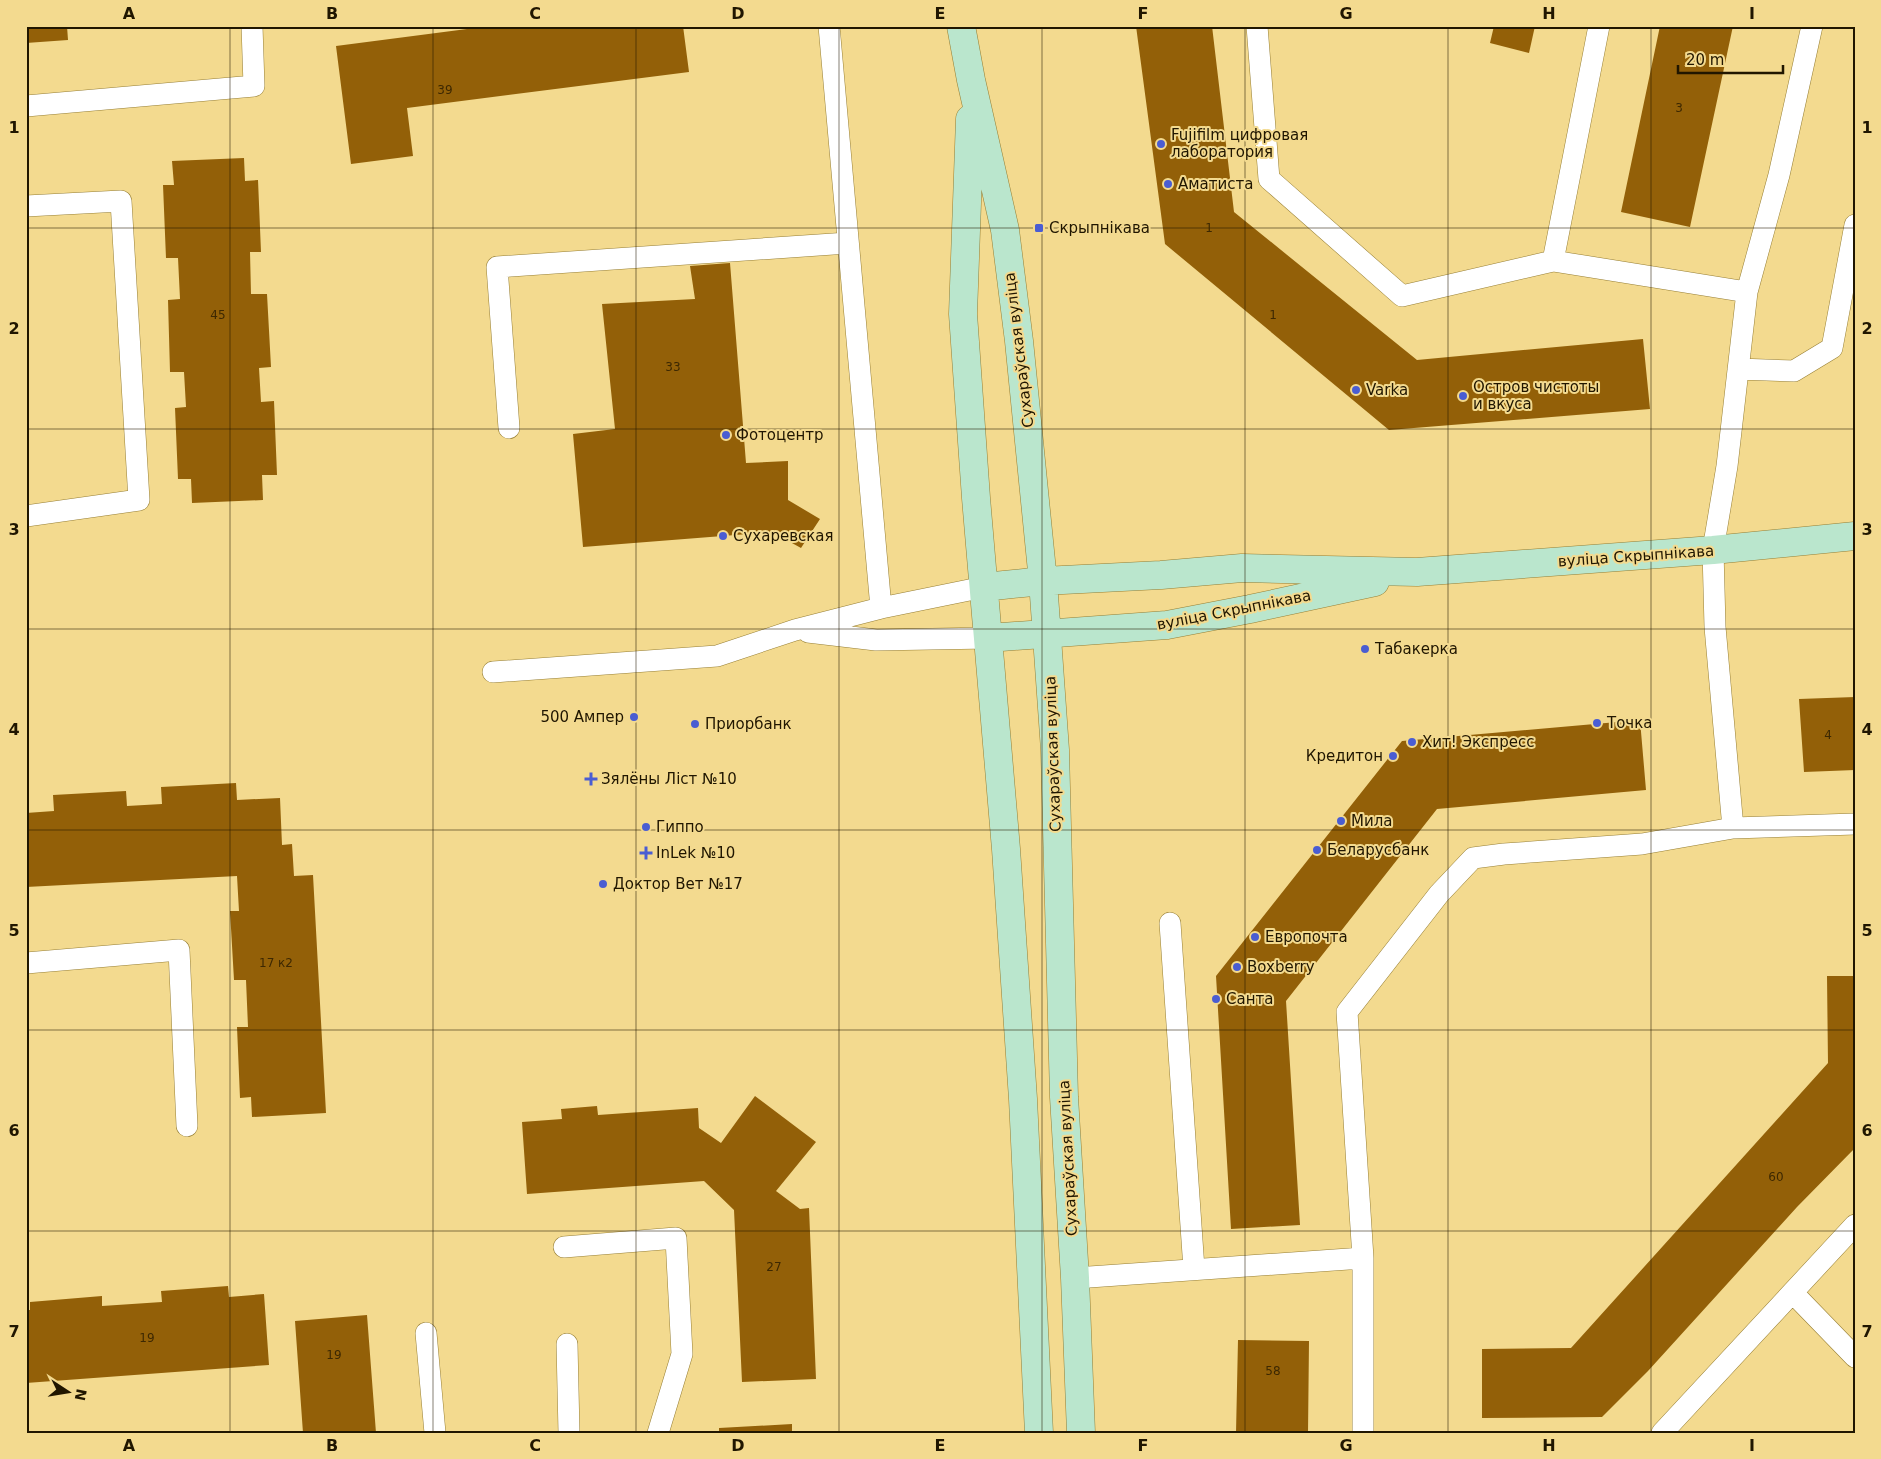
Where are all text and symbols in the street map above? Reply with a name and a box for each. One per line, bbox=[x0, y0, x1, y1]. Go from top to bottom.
text: A bbox=[123, 4, 136, 23]
text: B bbox=[326, 4, 338, 23]
text: C bbox=[529, 4, 541, 23]
text: D bbox=[731, 4, 745, 23]
text: E bbox=[935, 4, 945, 23]
text: F bbox=[1138, 4, 1148, 23]
text: G bbox=[1339, 4, 1353, 23]
text: H bbox=[1542, 4, 1556, 23]
text: I bbox=[1749, 4, 1755, 23]
scale bar bbox=[1678, 42, 1784, 74]
text: 20 m bbox=[1686, 51, 1724, 69]
house number: 39 bbox=[437, 83, 453, 97]
house number: 3 bbox=[1675, 101, 1683, 115]
text: 1 bbox=[8, 118, 20, 137]
text: 1 bbox=[1861, 118, 1873, 137]
place label: Fujifilm цифровая лаборатория bbox=[1171, 126, 1308, 161]
marker: Fujifilm цифровая лаборатория bbox=[1155, 138, 1167, 150]
place label: Аматиста bbox=[1178, 175, 1253, 193]
marker: Аматиста bbox=[1162, 178, 1174, 190]
place label: Скрыпнікава bbox=[1049, 219, 1150, 237]
house number: 1 bbox=[1205, 221, 1213, 235]
marker: Скрыпнікава bbox=[1033, 222, 1045, 234]
street label: Сухараўская вуліца bbox=[1001, 271, 1037, 429]
house number: 45 bbox=[210, 308, 226, 322]
house number: 1 bbox=[1269, 308, 1277, 322]
text: 2 bbox=[8, 319, 20, 338]
text: 2 bbox=[1861, 319, 1873, 338]
house number: 33 bbox=[665, 360, 681, 374]
place label: Остров чистоты и вкуса bbox=[1473, 378, 1599, 413]
place label: Varka bbox=[1366, 381, 1408, 399]
marker: Varka bbox=[1350, 384, 1362, 396]
marker: Остров чистоты и вкуса bbox=[1457, 390, 1469, 402]
place label: Фотоцентр bbox=[736, 426, 824, 444]
marker: Фотоцентр bbox=[720, 429, 732, 441]
text: 3 bbox=[8, 520, 20, 539]
text: 3 bbox=[1861, 520, 1873, 539]
place label: Сухаревская bbox=[733, 527, 834, 545]
marker: Сухаревская bbox=[717, 530, 729, 542]
street label: вуліца Скрыпнікава bbox=[1557, 542, 1715, 570]
street label: вуліца Скрыпнікава bbox=[1155, 586, 1313, 634]
place label: Табакерка bbox=[1374, 640, 1458, 658]
marker: Табакерка bbox=[1359, 643, 1371, 655]
street label: Сухараўская вуліца bbox=[1041, 676, 1065, 832]
place label: 500 Ампер bbox=[540, 708, 624, 726]
marker: 500 Ампер bbox=[628, 711, 640, 723]
place label: Точка bbox=[1606, 714, 1652, 732]
place label: Приорбанк bbox=[705, 715, 792, 733]
marker: Точка bbox=[1591, 717, 1603, 729]
marker: Приорбанк bbox=[689, 718, 701, 730]
text: 4 bbox=[8, 720, 20, 739]
text: 4 bbox=[1861, 720, 1873, 739]
house number: 4 bbox=[1824, 728, 1832, 742]
place label: Хит! Экспресс bbox=[1422, 733, 1534, 751]
marker: Хит! Экспресс bbox=[1406, 736, 1418, 748]
place label: Кредитон bbox=[1306, 747, 1383, 765]
marker: Кредитон bbox=[1387, 750, 1399, 762]
place label: Зялёны Ліст №10 bbox=[601, 770, 737, 788]
marker: Зялёны Ліст №10 bbox=[585, 773, 597, 785]
place label: Мила bbox=[1351, 812, 1392, 830]
marker: Мила bbox=[1335, 815, 1347, 827]
place label: Гиппо bbox=[656, 818, 704, 836]
marker: Гиппо bbox=[640, 821, 652, 833]
place label: Беларусбанк bbox=[1327, 841, 1429, 859]
place label: InLek №10 bbox=[656, 844, 735, 862]
marker: Беларусбанк bbox=[1311, 844, 1323, 856]
marker: InLek №10 bbox=[640, 847, 652, 859]
place label: Доктор Вет №17 bbox=[613, 875, 743, 893]
marker: Доктор Вет №17 bbox=[597, 878, 609, 890]
text: 5 bbox=[8, 921, 20, 940]
text: 5 bbox=[1861, 921, 1873, 940]
place label: Европочта bbox=[1265, 928, 1348, 946]
marker: Европочта bbox=[1249, 931, 1261, 943]
house number: 17 к2 bbox=[259, 956, 293, 970]
place label: Boxberry bbox=[1247, 958, 1315, 976]
marker: Boxberry bbox=[1231, 961, 1243, 973]
place label: Санта bbox=[1226, 990, 1273, 1008]
marker: Санта bbox=[1210, 993, 1222, 1005]
street label: Сухараўская вуліца bbox=[1055, 1080, 1081, 1236]
text: 6 bbox=[8, 1121, 20, 1140]
text: 6 bbox=[1861, 1121, 1873, 1140]
house number: 60 bbox=[1768, 1170, 1784, 1184]
house number: 27 bbox=[766, 1260, 782, 1274]
text: 7 bbox=[8, 1322, 20, 1341]
text: 7 bbox=[1861, 1322, 1873, 1341]
house number: 19 bbox=[139, 1331, 155, 1345]
house number: 19 bbox=[326, 1348, 342, 1362]
house number: 58 bbox=[1265, 1364, 1281, 1378]
north arrow bbox=[42, 1366, 92, 1416]
text: N bbox=[72, 1387, 90, 1402]
text: A bbox=[123, 1436, 136, 1455]
text: B bbox=[326, 1436, 338, 1455]
text: C bbox=[529, 1436, 541, 1455]
text: D bbox=[731, 1436, 745, 1455]
text: E bbox=[935, 1436, 945, 1455]
text: F bbox=[1138, 1436, 1148, 1455]
text: G bbox=[1339, 1436, 1353, 1455]
text: H bbox=[1542, 1436, 1556, 1455]
text: I bbox=[1749, 1436, 1755, 1455]

